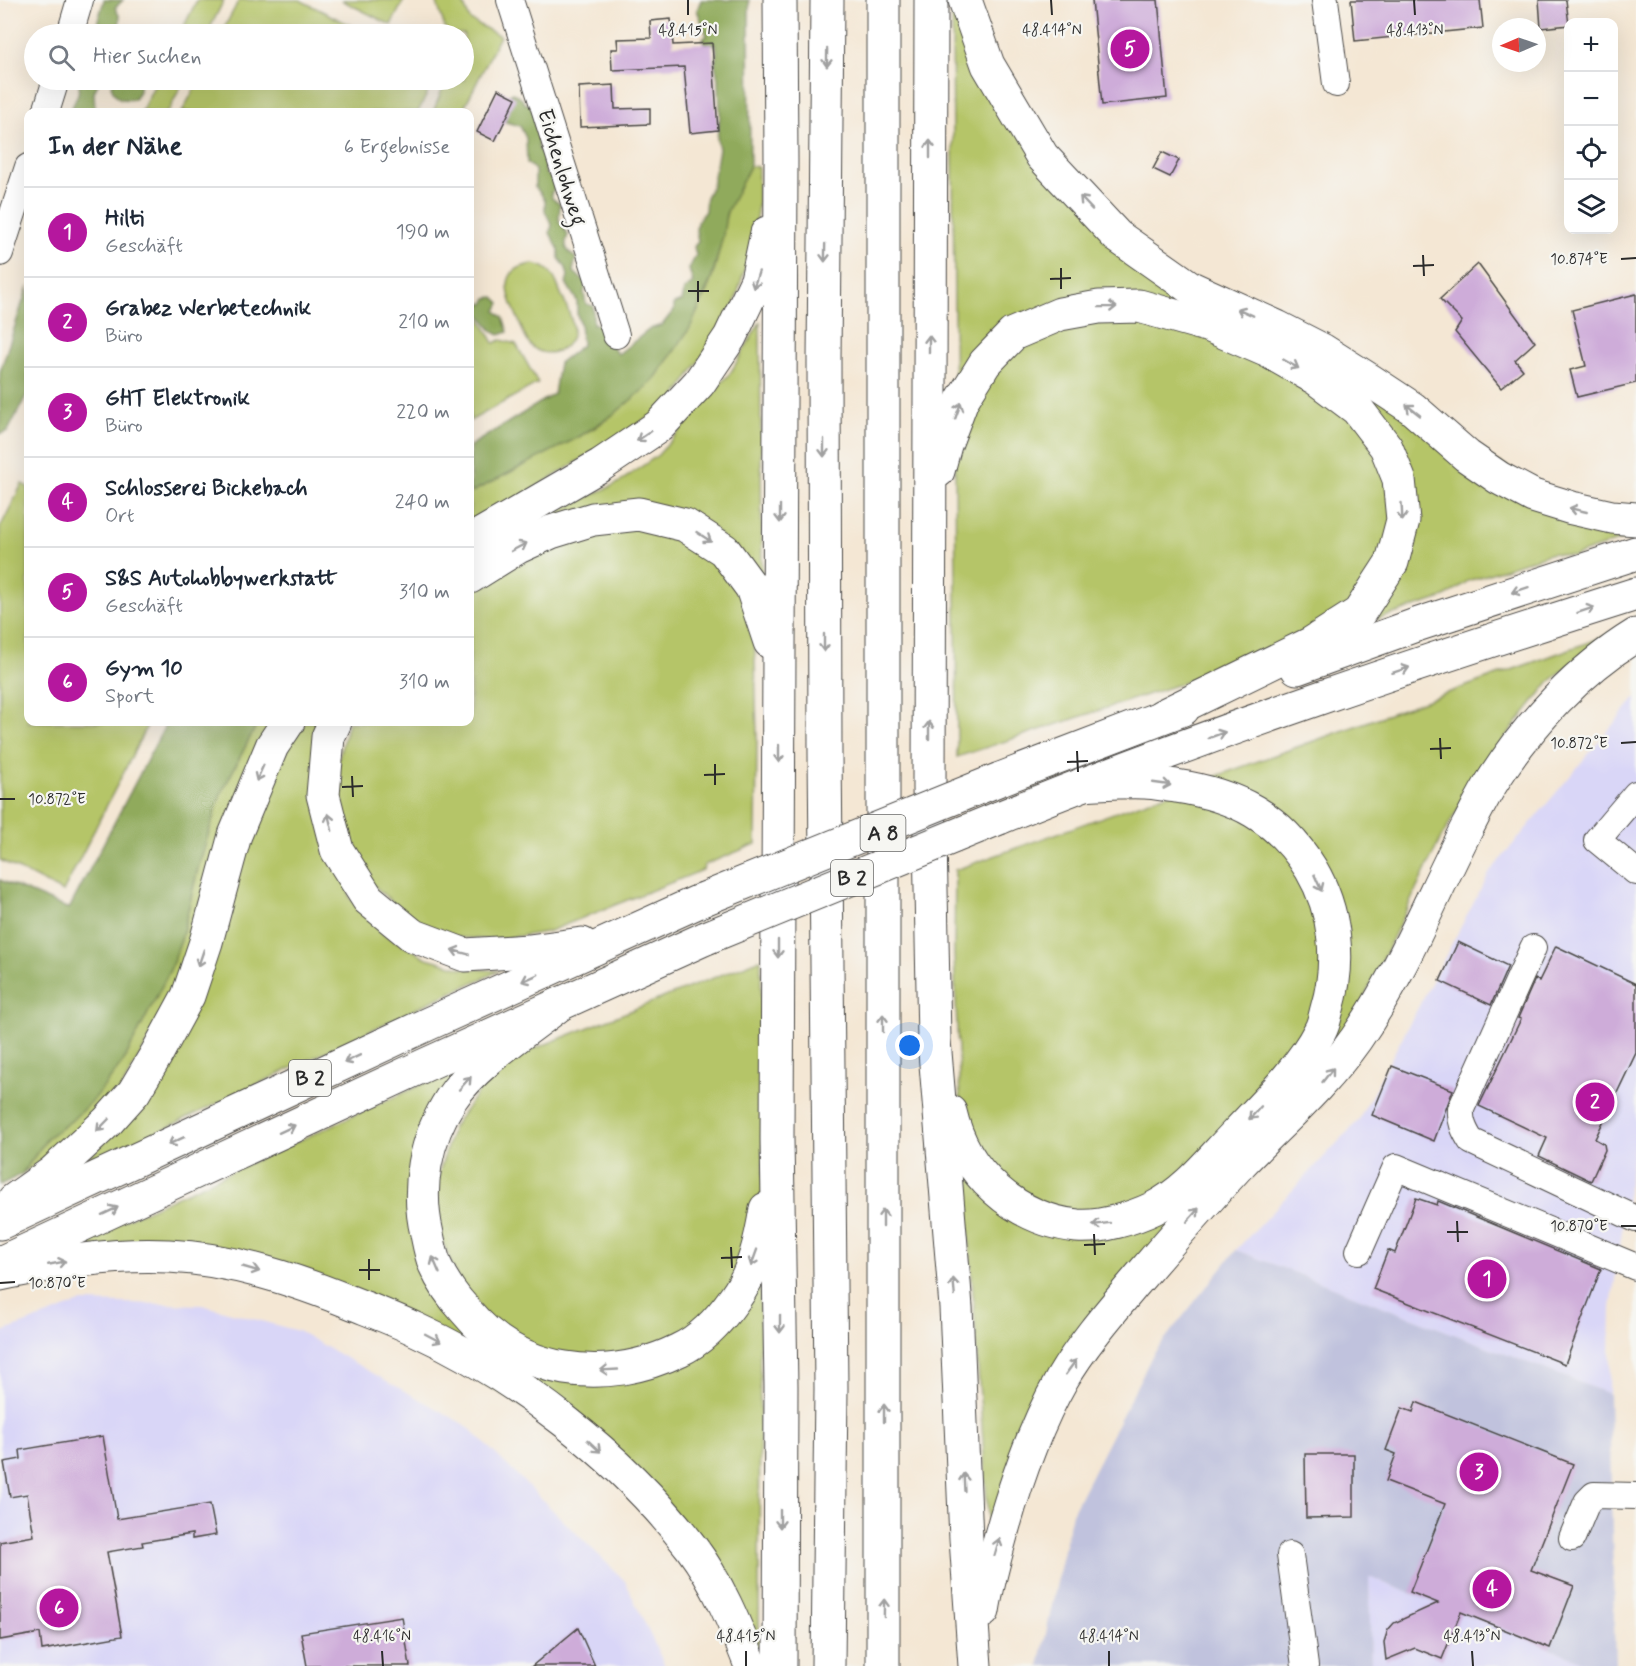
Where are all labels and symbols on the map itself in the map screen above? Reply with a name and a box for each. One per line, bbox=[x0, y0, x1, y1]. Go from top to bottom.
north arrow bbox=[1492, 18, 1546, 72]
text: 48.415°N bbox=[658, 21, 718, 41]
text: 48.414°N bbox=[1022, 21, 1082, 41]
text: 48.413°N bbox=[1387, 21, 1443, 41]
pin: 5 bbox=[1110, 26, 1150, 72]
one-way arrow bbox=[821, 48, 832, 68]
street label: Eichenlohweg bbox=[527, 106, 592, 230]
one-way arrow bbox=[924, 139, 936, 159]
one-way arrow bbox=[1080, 196, 1094, 211]
one-way arrow bbox=[819, 243, 831, 263]
text: 10.874°E bbox=[1550, 250, 1608, 270]
one-way arrow bbox=[749, 270, 760, 289]
one-way arrow bbox=[1097, 301, 1117, 312]
one-way arrow bbox=[1237, 306, 1255, 318]
one-way arrow bbox=[923, 334, 935, 354]
one-way arrow bbox=[1282, 359, 1299, 371]
one-way arrow bbox=[953, 402, 964, 421]
one-way arrow bbox=[1406, 404, 1422, 417]
one-way arrow bbox=[636, 430, 653, 442]
one-way arrow bbox=[818, 438, 830, 458]
one-way arrow bbox=[1396, 501, 1407, 521]
one-way arrow bbox=[1569, 503, 1588, 515]
one-way arrow bbox=[774, 504, 786, 524]
one-way arrow bbox=[695, 531, 711, 543]
one-way arrow bbox=[510, 541, 528, 552]
one-way arrow bbox=[1511, 586, 1530, 597]
one-way arrow bbox=[1576, 604, 1595, 615]
one-way arrow bbox=[818, 633, 830, 653]
one-way arrow bbox=[1391, 664, 1410, 675]
one-way arrow bbox=[923, 720, 935, 740]
one-way arrow bbox=[1207, 729, 1226, 740]
text: 10.872°E bbox=[1550, 734, 1608, 754]
one-way arrow bbox=[773, 744, 785, 764]
one-way arrow bbox=[254, 764, 265, 782]
one-way arrow bbox=[1152, 779, 1172, 790]
text: 10.872°E bbox=[28, 790, 86, 810]
one-way arrow bbox=[324, 813, 336, 832]
road number: A 8 bbox=[860, 815, 906, 851]
road number: B 2 bbox=[831, 860, 873, 896]
one-way arrow bbox=[1313, 874, 1324, 892]
one-way arrow bbox=[772, 939, 784, 959]
one-way arrow bbox=[451, 946, 470, 957]
one-way arrow bbox=[194, 948, 205, 967]
one-way arrow bbox=[521, 974, 539, 985]
one-way arrow bbox=[877, 1013, 889, 1033]
your location bbox=[895, 1031, 924, 1060]
one-way arrow bbox=[344, 1053, 362, 1065]
road number: B 2 bbox=[289, 1060, 331, 1096]
one-way arrow bbox=[1321, 1067, 1334, 1083]
one-way arrow bbox=[458, 1076, 472, 1091]
pin: 2 bbox=[1576, 1080, 1614, 1124]
one-way arrow bbox=[1248, 1106, 1262, 1121]
one-way arrow bbox=[96, 1118, 110, 1133]
one-way arrow bbox=[277, 1122, 295, 1134]
one-way arrow bbox=[167, 1135, 185, 1147]
one-way arrow bbox=[101, 1205, 119, 1217]
one-way arrow bbox=[877, 1208, 889, 1228]
one-way arrow bbox=[1186, 1208, 1200, 1223]
text: 10.870°E bbox=[1550, 1217, 1608, 1237]
one-way arrow bbox=[1091, 1219, 1111, 1230]
one-way arrow bbox=[748, 1249, 759, 1267]
pin: 1 bbox=[1468, 1256, 1506, 1302]
one-way arrow bbox=[47, 1257, 67, 1268]
one-way arrow bbox=[430, 1257, 441, 1275]
one-way arrow bbox=[241, 1264, 260, 1275]
text: 10.870°E bbox=[28, 1274, 86, 1294]
one-way arrow bbox=[948, 1278, 959, 1298]
one-way arrow bbox=[774, 1313, 786, 1333]
one-way arrow bbox=[423, 1333, 441, 1344]
one-way arrow bbox=[1064, 1360, 1077, 1376]
one-way arrow bbox=[599, 1365, 619, 1376]
one-way arrow bbox=[878, 1403, 890, 1423]
one-way arrow bbox=[586, 1439, 601, 1453]
pin: 3 bbox=[1460, 1450, 1498, 1494]
one-way arrow bbox=[958, 1472, 969, 1492]
one-way arrow bbox=[774, 1508, 786, 1528]
one-way arrow bbox=[992, 1538, 1003, 1557]
pin: 4 bbox=[1472, 1566, 1512, 1612]
pin: 6 bbox=[40, 1586, 78, 1630]
one-way arrow bbox=[878, 1598, 889, 1618]
text: 48.416°N bbox=[353, 1627, 411, 1647]
text: 48.415°N bbox=[716, 1627, 776, 1647]
text: 48.414°N bbox=[1079, 1627, 1139, 1647]
text: 48.413°N bbox=[1444, 1627, 1500, 1647]

